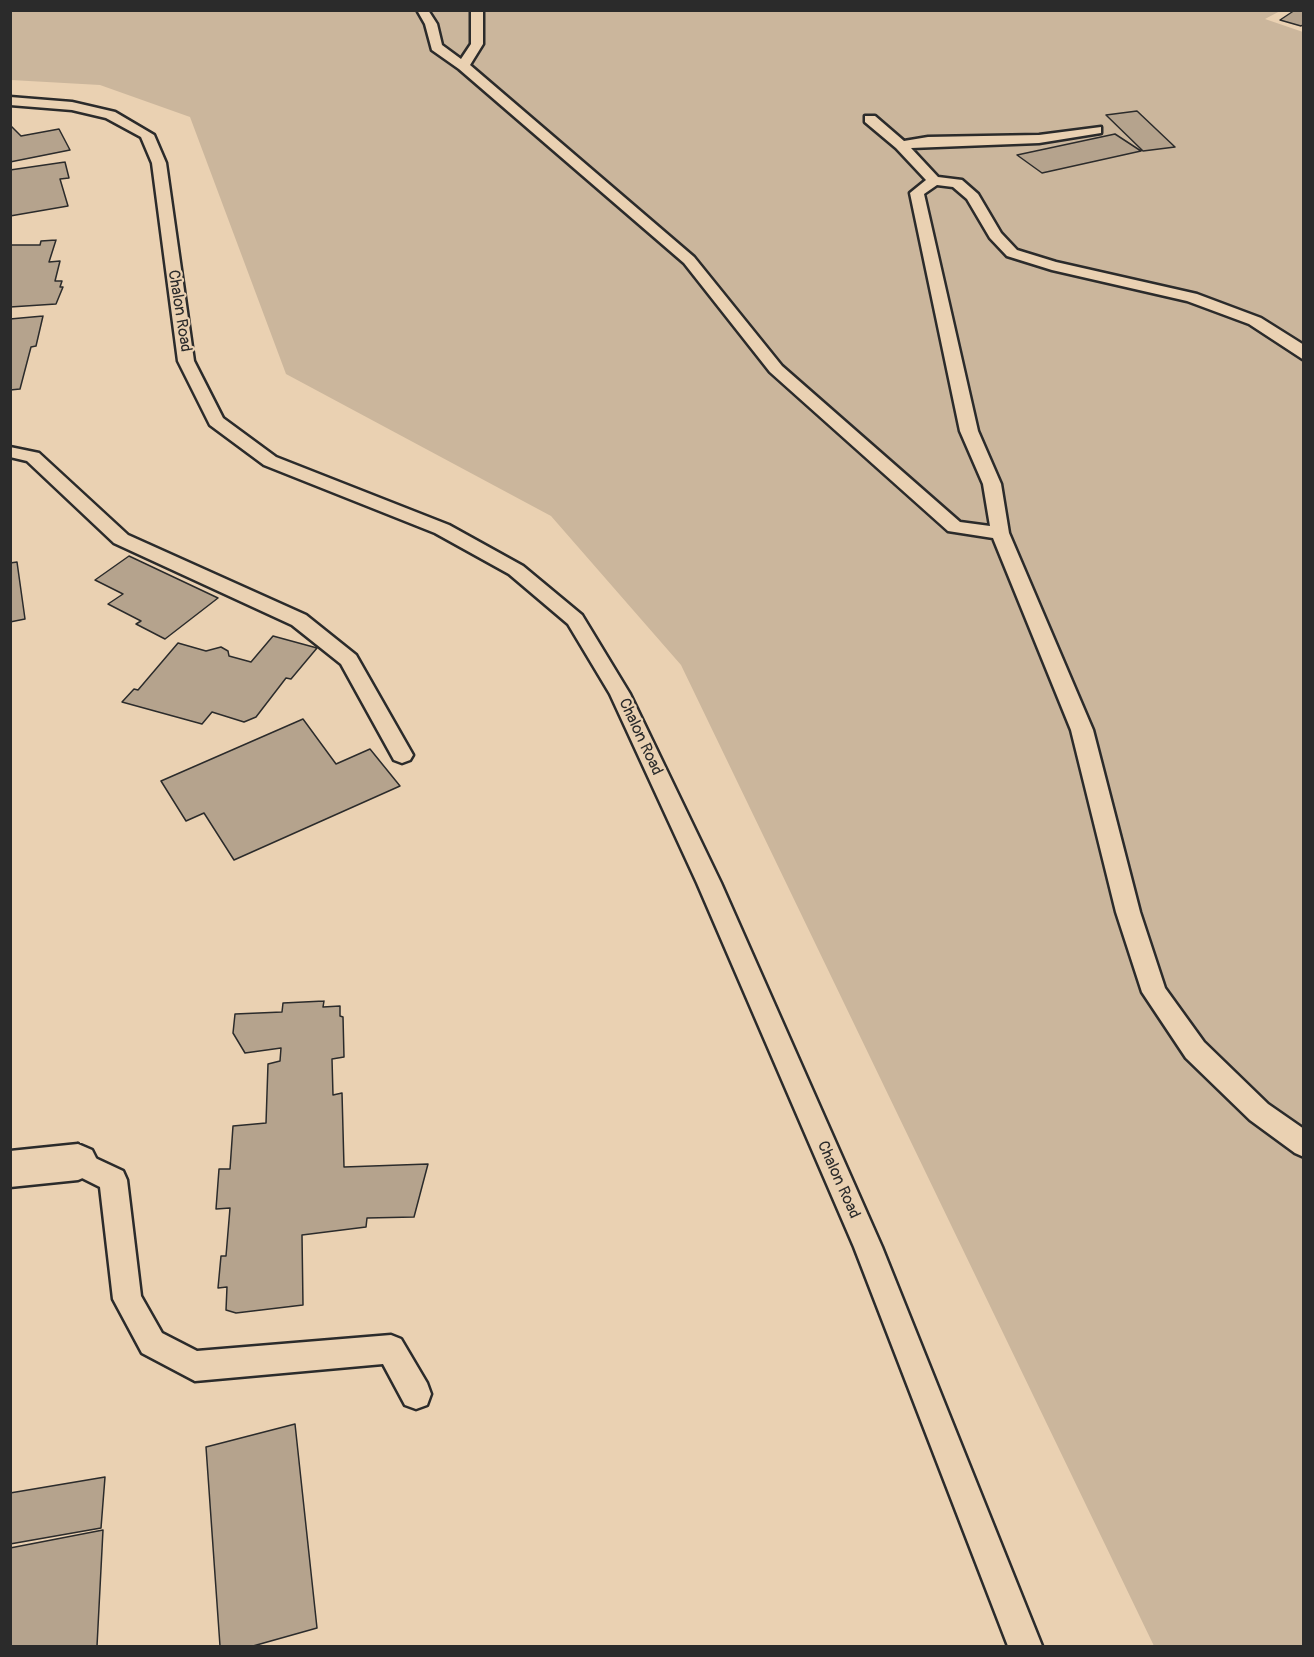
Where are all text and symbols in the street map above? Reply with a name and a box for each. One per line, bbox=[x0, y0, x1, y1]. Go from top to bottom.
street label: Chalon Road bbox=[163, 269, 195, 353]
street label: Chalon Road bbox=[614, 695, 666, 779]
street label: Chalon Road bbox=[812, 1138, 864, 1222]

